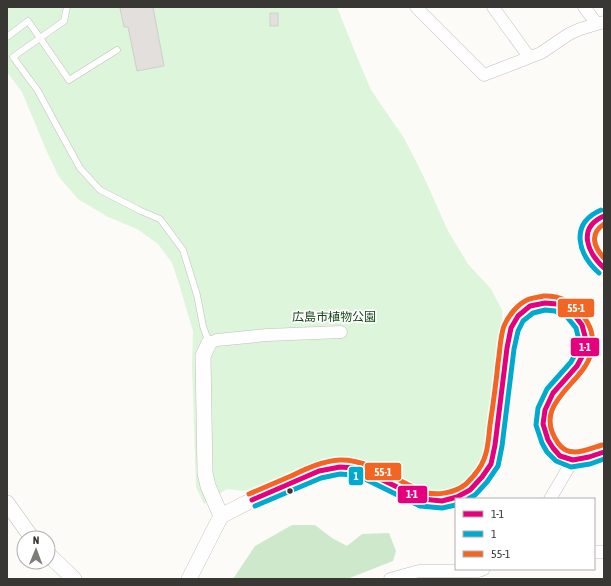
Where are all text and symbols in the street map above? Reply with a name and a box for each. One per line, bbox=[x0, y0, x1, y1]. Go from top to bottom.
line badge: 55-1 bbox=[557, 298, 595, 318]
text: 55-1 bbox=[567, 302, 585, 314]
park label: 広島市植物公園 bbox=[292, 310, 376, 324]
line badge: 1-1 bbox=[570, 337, 600, 357]
text: 1-1 bbox=[579, 341, 591, 353]
line badge: 55-1 bbox=[364, 462, 402, 481]
line badge: 1 bbox=[348, 466, 364, 486]
text: 55-1 bbox=[374, 466, 392, 478]
text: 1 bbox=[353, 470, 359, 482]
line badge: 1-1 bbox=[397, 485, 428, 504]
unlabelled marker bbox=[285, 486, 295, 496]
text: 1-1 bbox=[406, 488, 418, 500]
legend bbox=[455, 498, 595, 570]
text: 1-1 bbox=[491, 507, 504, 521]
text: 1 bbox=[491, 527, 497, 541]
north arrow bbox=[16, 530, 56, 570]
text: N bbox=[33, 534, 40, 546]
text: 55-1 bbox=[491, 547, 511, 561]

